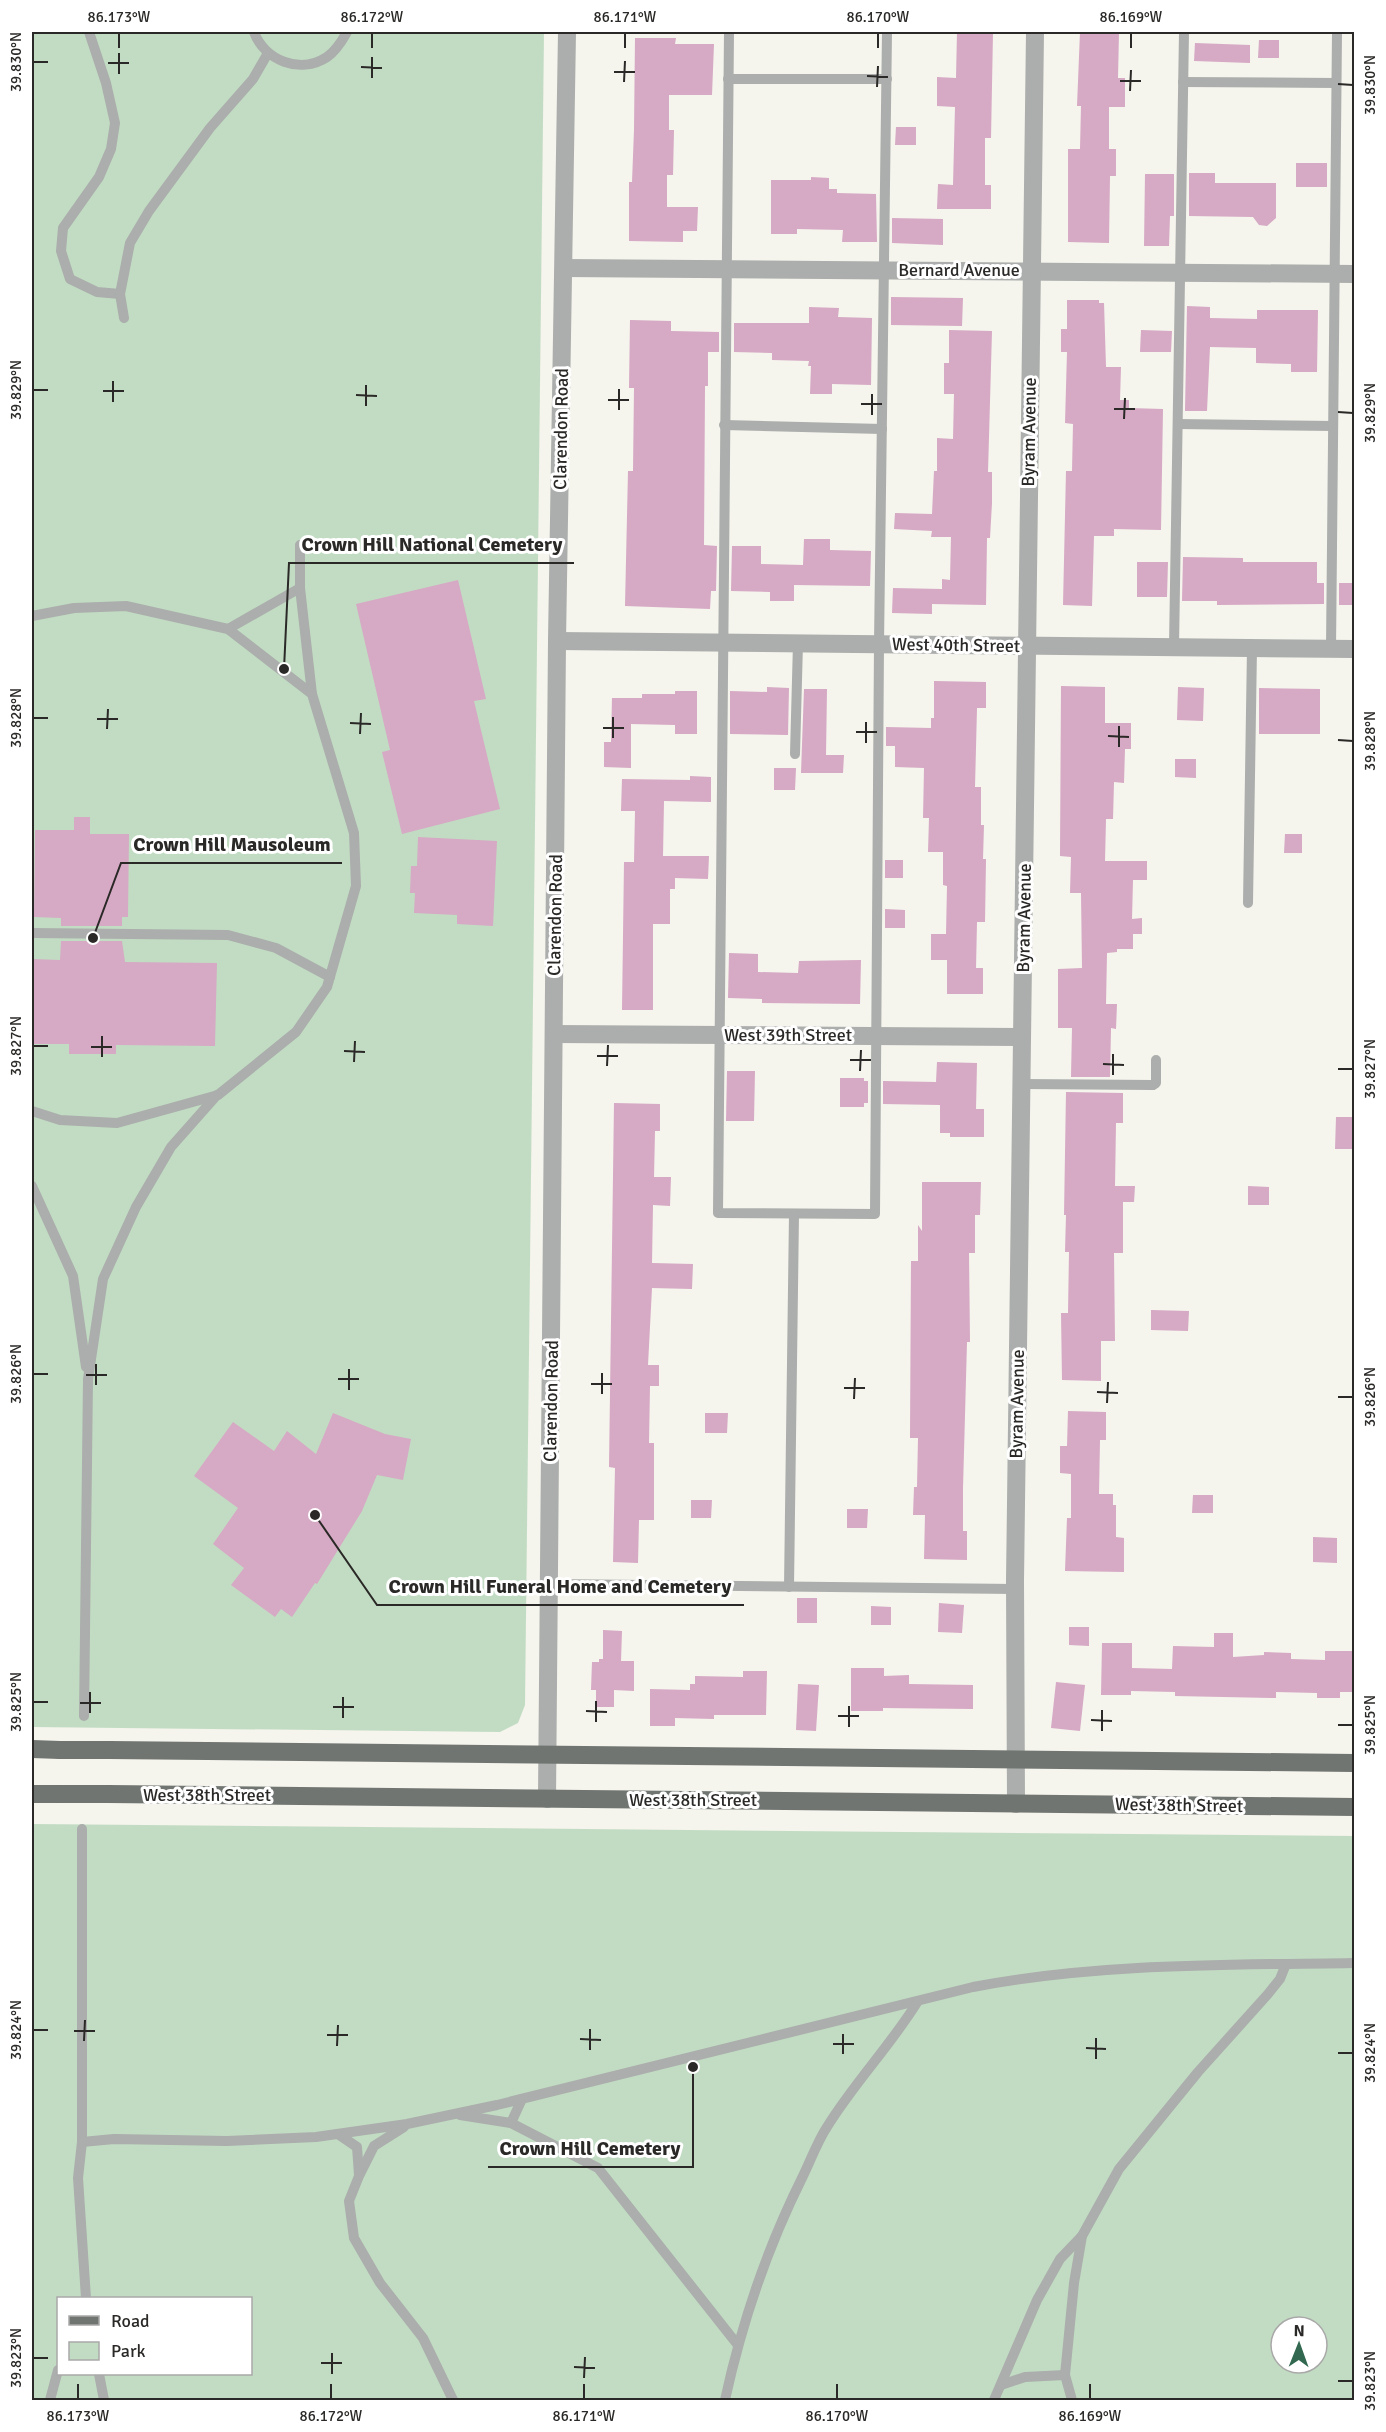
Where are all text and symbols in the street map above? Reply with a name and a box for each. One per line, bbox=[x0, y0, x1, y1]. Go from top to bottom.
text: 86.173°W bbox=[88, 8, 151, 26]
text: 86.172°W bbox=[341, 8, 404, 26]
text: 86.171°W bbox=[594, 8, 657, 26]
text: 86.170°W bbox=[847, 8, 910, 26]
text: 86.169°W bbox=[1100, 8, 1163, 26]
text: 39.830°N bbox=[7, 32, 25, 92]
text: 39.830°N bbox=[1361, 55, 1379, 115]
street label: Bernard Avenue bbox=[898, 259, 1020, 281]
text: 39.829°N bbox=[7, 360, 25, 420]
street label: Clarendon Road bbox=[549, 368, 573, 490]
street label: Byram Avenue bbox=[1017, 377, 1041, 487]
text: 39.829°N bbox=[1361, 383, 1379, 443]
callout: Crown Hill National Cemetery bbox=[289, 525, 574, 563]
text: Crown Hill National Cemetery bbox=[302, 532, 563, 557]
street label: West 40th Street bbox=[892, 633, 1020, 657]
text: 39.828°N bbox=[7, 688, 25, 748]
text: 39.828°N bbox=[1361, 711, 1379, 771]
callout: Crown Hill Mausoleum bbox=[121, 825, 342, 863]
text: Crown Hill Mausoleum bbox=[133, 832, 331, 857]
street label: Clarendon Road bbox=[543, 854, 567, 976]
street label: Byram Avenue bbox=[1012, 863, 1036, 973]
text: 39.827°N bbox=[7, 1016, 25, 1076]
street label: West 39th Street bbox=[724, 1024, 852, 1046]
text: 39.827°N bbox=[1361, 1039, 1379, 1099]
street label: Clarendon Road bbox=[539, 1340, 563, 1462]
text: 39.826°N bbox=[7, 1344, 25, 1404]
street label: Byram Avenue bbox=[1005, 1349, 1029, 1459]
text: 39.826°N bbox=[1361, 1367, 1379, 1427]
callout: Crown Hill Funeral Home and Cemetery bbox=[377, 1567, 744, 1605]
text: Crown Hill Funeral Home and Cemetery bbox=[389, 1574, 731, 1599]
text: 39.825°N bbox=[7, 1672, 25, 1732]
text: 39.825°N bbox=[1361, 1695, 1379, 1755]
street label: West 38th Street bbox=[143, 1784, 271, 1806]
street label: West 38th Street bbox=[629, 1789, 757, 1811]
street label: West 38th Street bbox=[1115, 1793, 1243, 1817]
text: 39.824°N bbox=[7, 2000, 25, 2060]
text: 39.824°N bbox=[1361, 2023, 1379, 2083]
callout: Crown Hill Cemetery bbox=[488, 2129, 693, 2167]
text: Crown Hill Cemetery bbox=[499, 2136, 681, 2161]
legend bbox=[57, 2297, 252, 2375]
text: Road bbox=[111, 2310, 150, 2332]
north arrow bbox=[1269, 2315, 1329, 2375]
text: N bbox=[1294, 2321, 1305, 2341]
text: 39.823°N bbox=[7, 2328, 25, 2388]
text: Park bbox=[111, 2340, 146, 2362]
text: 39.823°N bbox=[1361, 2351, 1379, 2411]
text: 86.173°W bbox=[47, 2407, 110, 2425]
text: 86.172°W bbox=[300, 2407, 363, 2425]
text: 86.171°W bbox=[553, 2407, 616, 2425]
text: 86.170°W bbox=[806, 2407, 869, 2425]
text: 86.169°W bbox=[1059, 2407, 1122, 2425]

